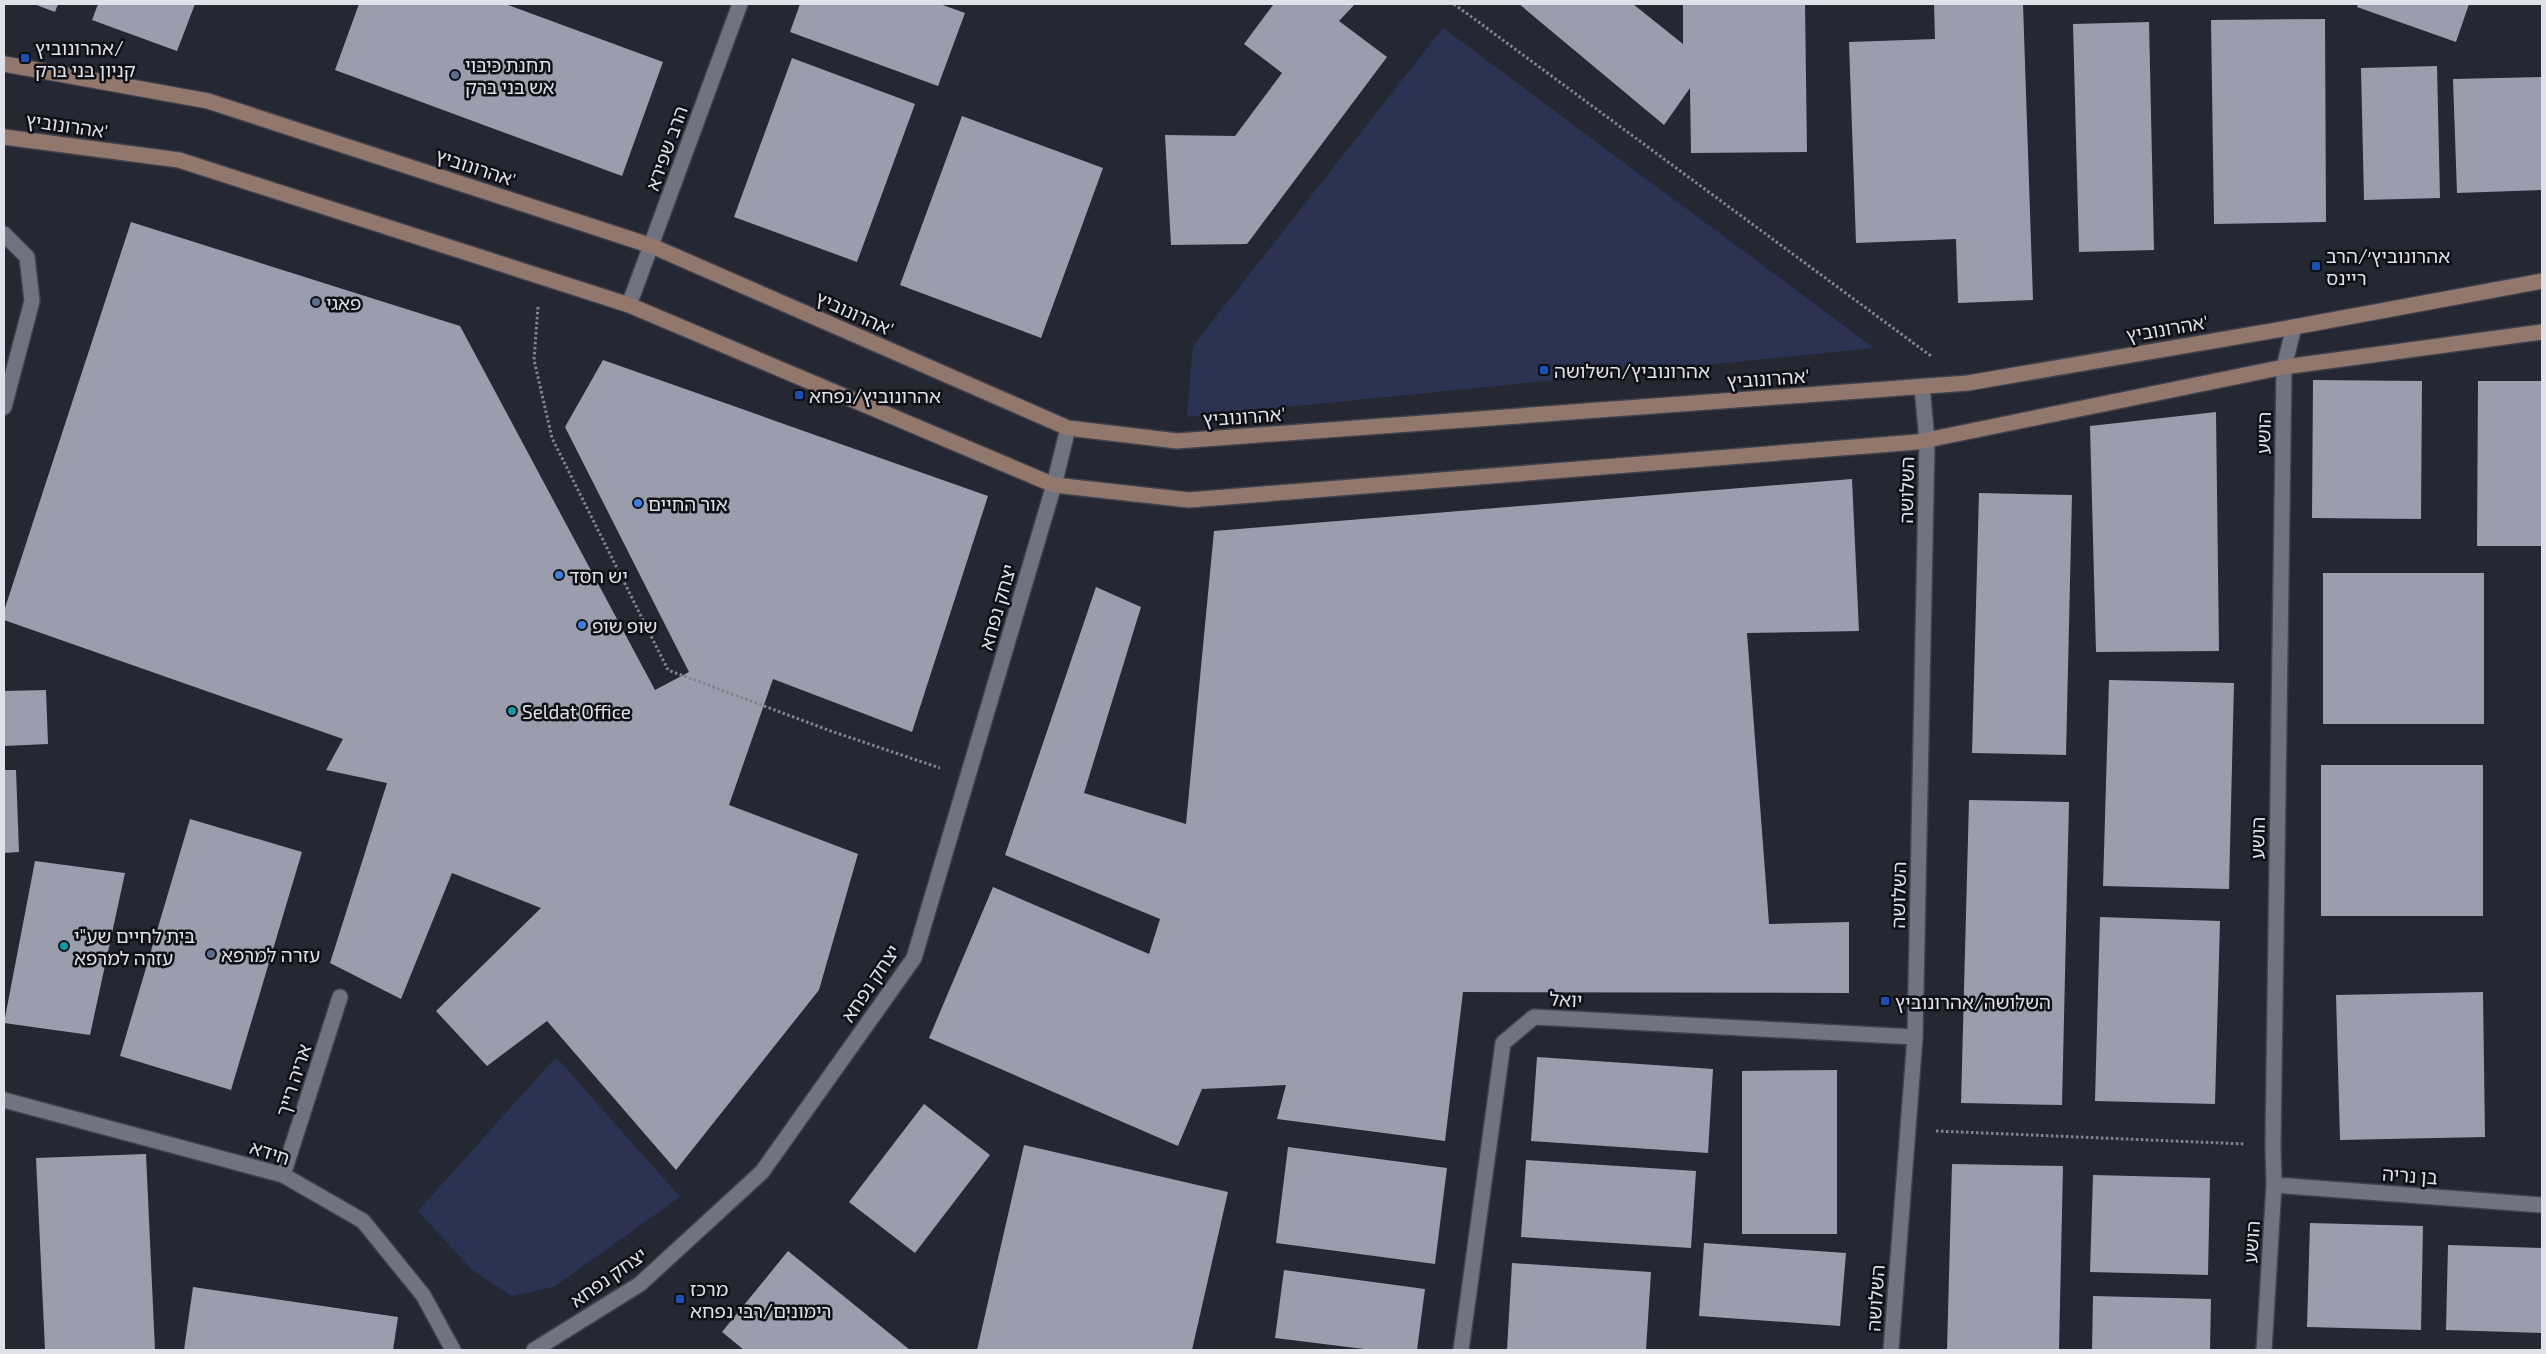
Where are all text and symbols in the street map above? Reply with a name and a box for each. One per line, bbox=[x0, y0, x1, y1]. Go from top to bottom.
place label: אהרונוביץ/ קניון בני ברק bbox=[35, 36, 136, 81]
marker: אהרונוביץ/ קניון בני ברק bbox=[19, 52, 31, 64]
place label: תחנת כיבוי אש בני ברק bbox=[465, 53, 555, 98]
marker: תחנת כיבוי אש בני ברק bbox=[449, 69, 461, 81]
street label: הרב שפירא bbox=[640, 102, 692, 194]
street label: אהרונוביץ' bbox=[24, 108, 110, 142]
street label: אהרונוביץ' bbox=[433, 143, 519, 191]
place label: אהרונוביץ׳/הרב ריינס bbox=[2326, 244, 2450, 289]
marker: אהרונוביץ׳/הרב ריינס bbox=[2310, 260, 2322, 272]
street label: אהרונוביץ' bbox=[812, 286, 898, 340]
place label: פאגי bbox=[326, 291, 362, 314]
marker: פאגי bbox=[310, 296, 322, 308]
street label: אהרונוביץ' bbox=[2124, 309, 2210, 347]
place label: אהרונוביץ/השלושה bbox=[1554, 359, 1710, 382]
marker: אהרונוביץ/השלושה bbox=[1538, 364, 1550, 376]
street label: אהרונוביץ' bbox=[1726, 364, 1810, 392]
place label: אהרונוביץ/נפחא bbox=[809, 384, 941, 407]
marker: אהרונוביץ/נפחא bbox=[793, 389, 805, 401]
street label: אהרונוביץ' bbox=[1202, 402, 1286, 430]
street label: הושע bbox=[2251, 411, 2275, 455]
street label: השלושה bbox=[1894, 456, 1918, 524]
place label: אור החיים bbox=[648, 492, 728, 515]
marker: אור החיים bbox=[632, 497, 644, 509]
street label: יצחק נפחא bbox=[974, 561, 1020, 653]
place label: יש חסד bbox=[569, 564, 628, 587]
marker: יש חסד bbox=[553, 569, 565, 581]
place label: שופ שופ bbox=[592, 614, 658, 637]
marker: שופ שופ bbox=[576, 619, 588, 631]
place label: Seldat Office bbox=[522, 700, 631, 723]
marker: Seldat Office bbox=[506, 705, 518, 717]
street label: הושע bbox=[2245, 816, 2269, 860]
street label: השלושה bbox=[1886, 861, 1910, 929]
place label: בית לחיים שע"י עזרה למרפא bbox=[74, 924, 195, 969]
marker: בית לחיים שע"י עזרה למרפא bbox=[58, 940, 70, 952]
street label: יצחק נפחא bbox=[836, 940, 904, 1026]
place label: עזרה למרפא bbox=[221, 943, 320, 966]
marker: עזרה למרפא bbox=[205, 948, 217, 960]
street label: יואל bbox=[1549, 987, 1583, 1011]
place label: השלושה/אהרונוביץ bbox=[1895, 990, 2051, 1013]
marker: השלושה/אהרונוביץ bbox=[1879, 995, 1891, 1007]
street label: אריה רייך bbox=[271, 1041, 315, 1119]
street label: חידא bbox=[247, 1135, 293, 1169]
street label: בן נריה bbox=[2381, 1162, 2439, 1188]
street label: הושע bbox=[2238, 1220, 2264, 1264]
street label: יצחק נפחא bbox=[565, 1242, 651, 1312]
street label: השלושה bbox=[1861, 1264, 1889, 1332]
place label: מרכז רימונים/רבי נפחא bbox=[690, 1277, 832, 1322]
marker: מרכז רימונים/רבי נפחא bbox=[674, 1293, 686, 1305]

